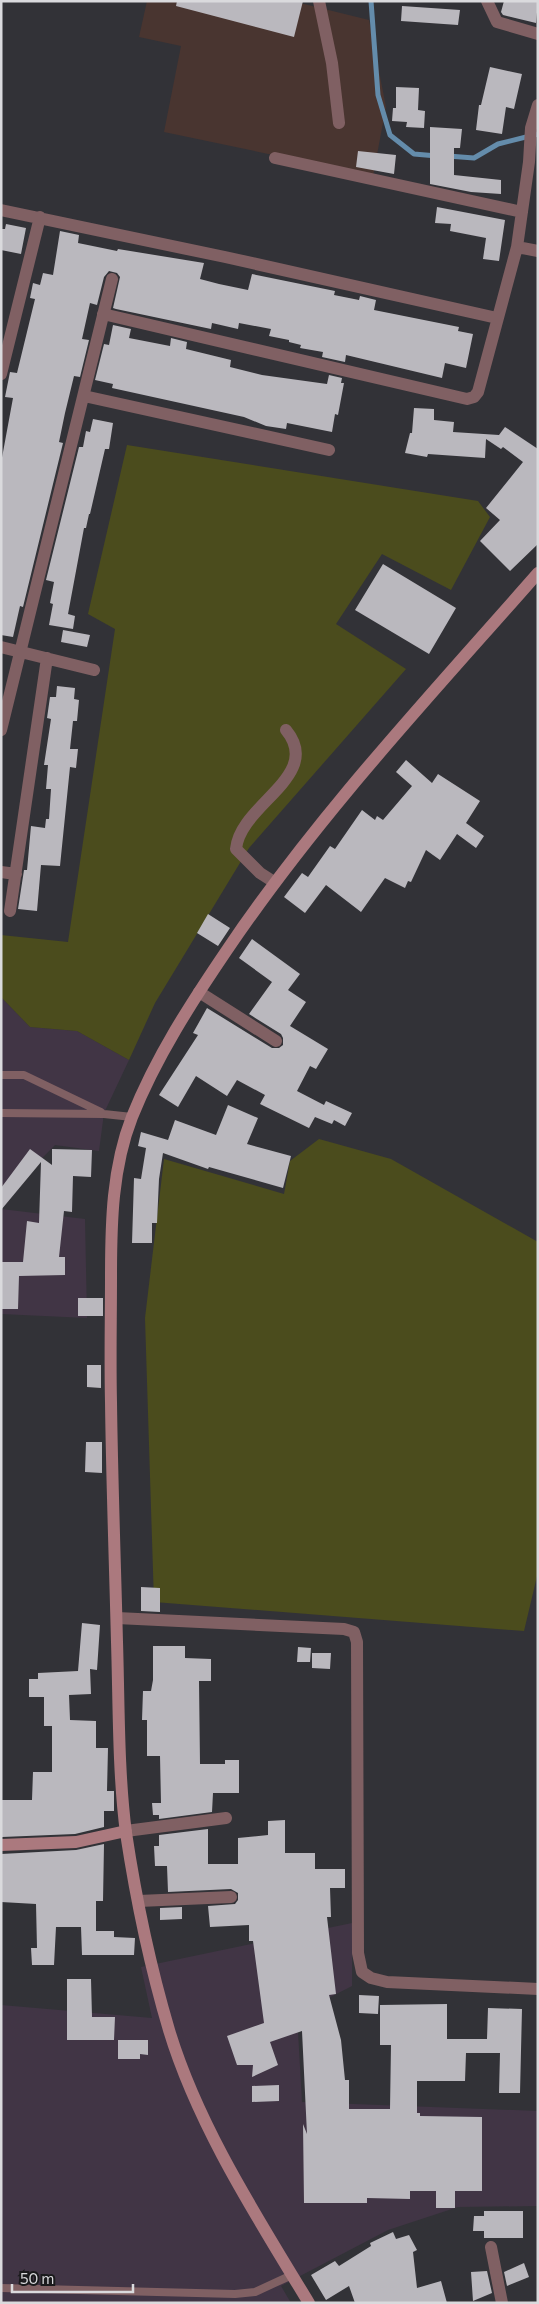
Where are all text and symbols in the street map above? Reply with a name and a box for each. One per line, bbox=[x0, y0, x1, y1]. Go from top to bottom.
scale bar bbox=[12, 2262, 134, 2294]
text: 50 m bbox=[20, 2269, 54, 2287]

